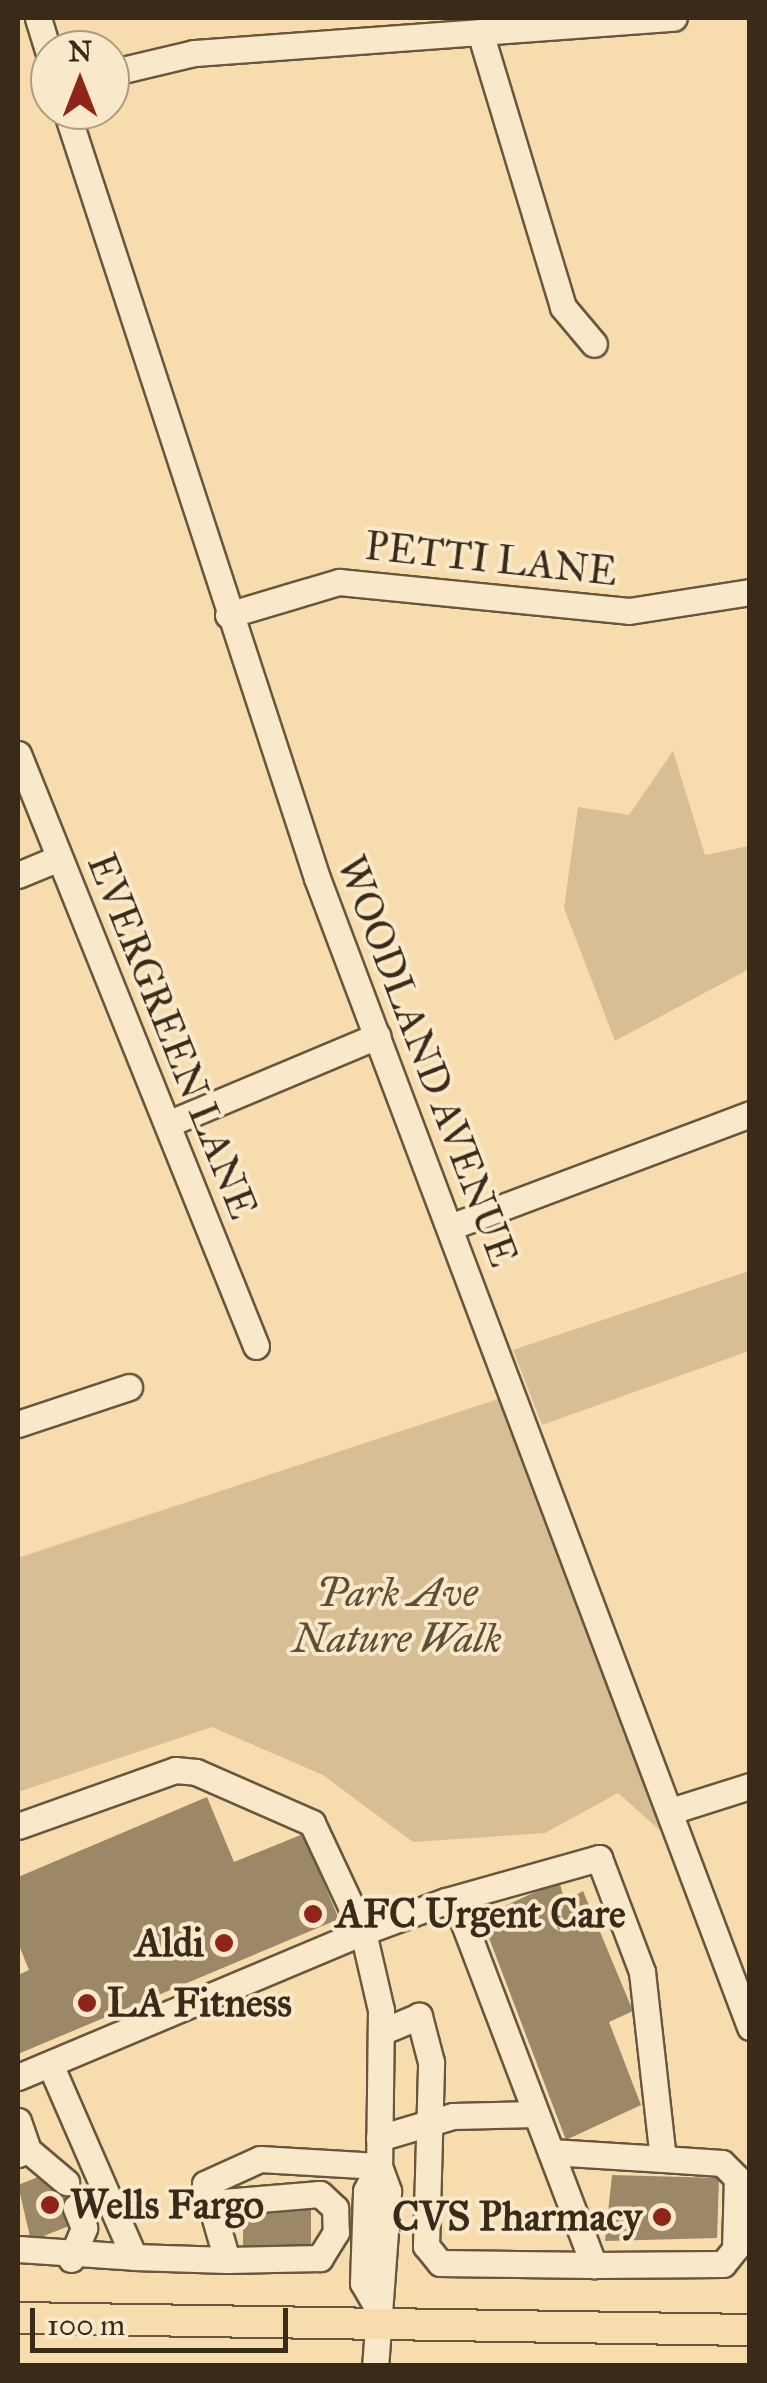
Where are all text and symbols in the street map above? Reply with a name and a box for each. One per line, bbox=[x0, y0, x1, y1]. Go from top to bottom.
north arrow bbox=[30, 30, 130, 130]
text: N bbox=[68, 34, 92, 69]
street label: PETTI LANE bbox=[363, 522, 619, 596]
street label: EVERGREEN LANE bbox=[77, 846, 267, 1226]
street label: WOODLAND AVENUE bbox=[327, 849, 527, 1273]
park label: Park Ave Nature Walk bbox=[292, 1569, 502, 1663]
place label: AFC Urgent Care bbox=[336, 1890, 626, 1938]
marker: AFC Urgent Care bbox=[300, 1901, 326, 1927]
place label: Aldi bbox=[135, 1919, 204, 1967]
marker: Aldi bbox=[213, 1932, 235, 1954]
place label: LA Fitness bbox=[107, 1979, 292, 2027]
marker: LA Fitness bbox=[76, 1992, 98, 2014]
place label: Wells Fargo bbox=[70, 2181, 264, 2229]
place label: CVS Pharmacy bbox=[392, 2193, 642, 2241]
marker: Wells Fargo bbox=[39, 2194, 61, 2216]
marker: CVS Pharmacy bbox=[651, 2206, 673, 2228]
scale bar bbox=[35, 2288, 292, 2350]
text: 100 m bbox=[47, 2307, 125, 2343]

